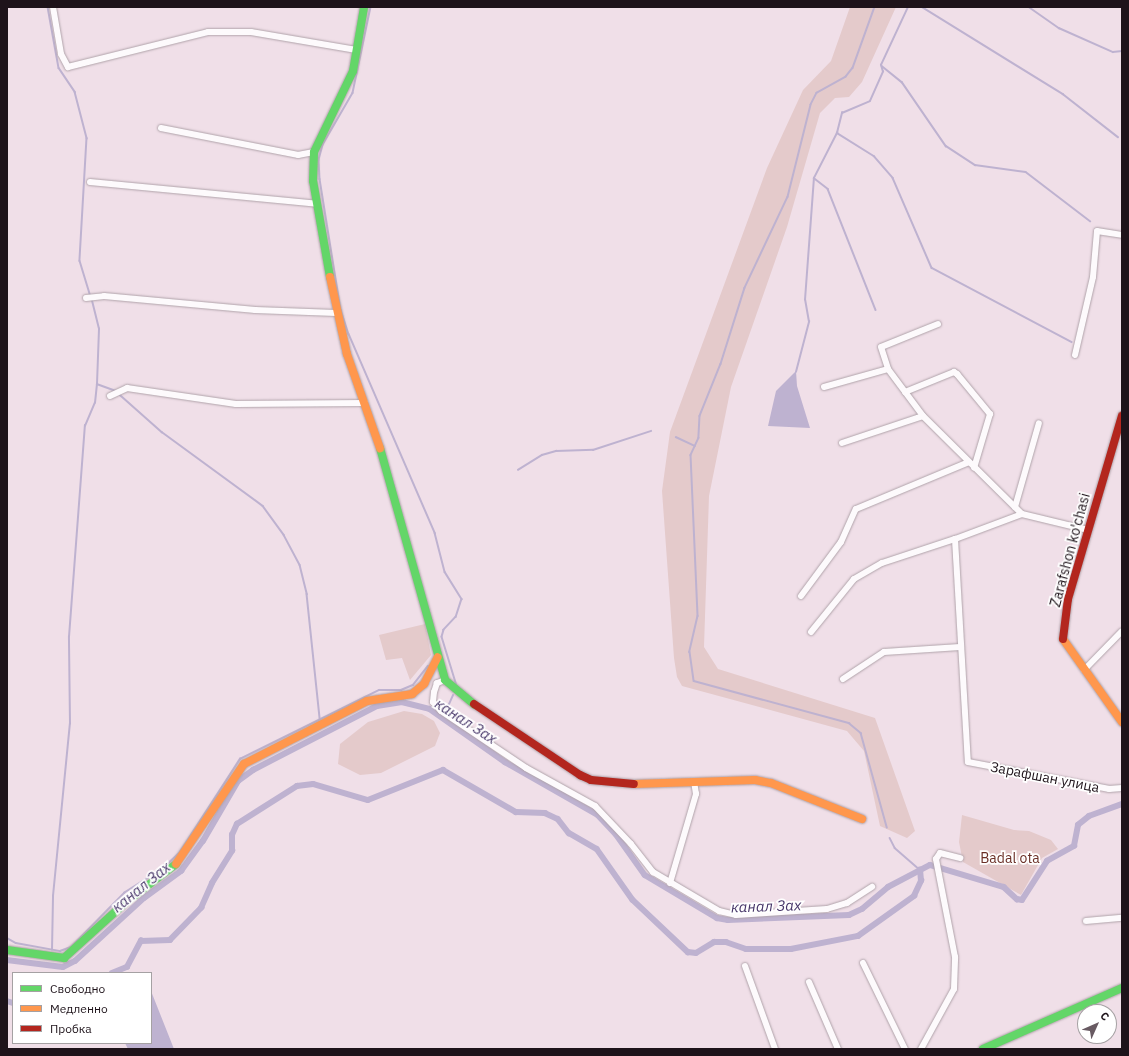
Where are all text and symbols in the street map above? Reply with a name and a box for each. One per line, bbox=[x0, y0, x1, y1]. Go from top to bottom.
street label: Zarafshon ko'chasi bbox=[1047, 491, 1093, 609]
water label: канал Зах bbox=[432, 694, 500, 748]
street label: Зарафшан улица bbox=[989, 758, 1101, 796]
park label: Badal ota bbox=[980, 850, 1040, 866]
water label: канал Зах bbox=[108, 858, 174, 916]
water label: канал Зах bbox=[731, 896, 801, 916]
legend bbox=[12, 972, 152, 1044]
text: Свободно bbox=[50, 981, 105, 996]
text: Медленно bbox=[50, 1001, 108, 1016]
north arrow bbox=[1077, 1004, 1117, 1044]
text: С bbox=[1097, 1009, 1112, 1024]
text: Пробка bbox=[50, 1021, 92, 1036]

